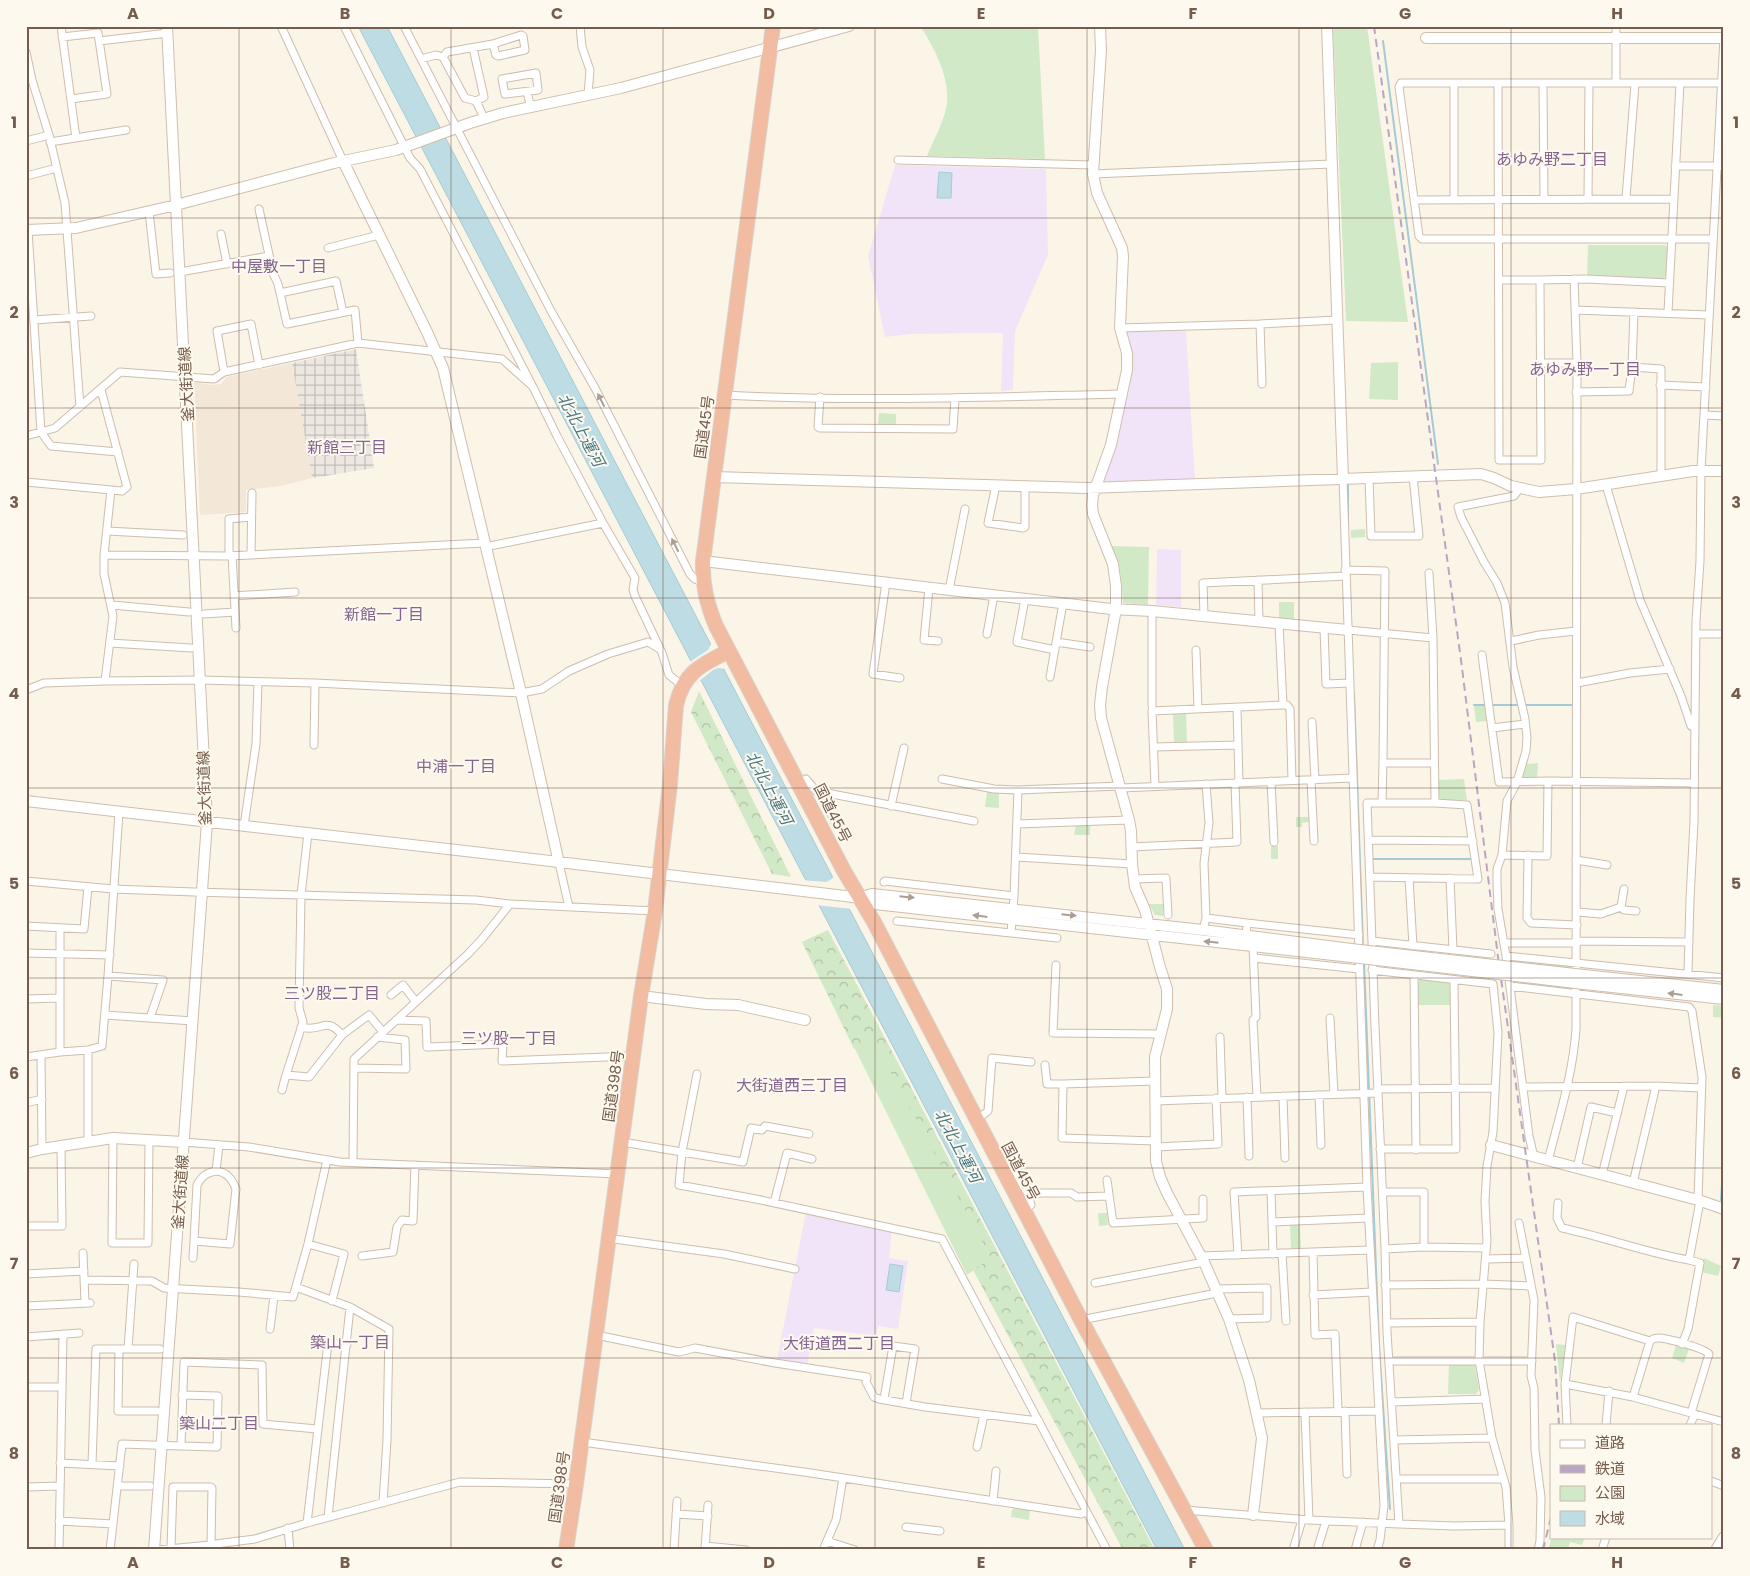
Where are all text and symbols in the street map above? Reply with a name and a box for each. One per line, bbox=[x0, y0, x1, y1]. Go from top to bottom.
text: A bbox=[127, 2, 139, 25]
text: B bbox=[340, 2, 350, 25]
text: C bbox=[551, 2, 563, 25]
text: D bbox=[763, 2, 775, 25]
text: E bbox=[977, 2, 985, 25]
text: F bbox=[1189, 2, 1198, 25]
text: G bbox=[1399, 2, 1411, 25]
text: H bbox=[1611, 2, 1623, 25]
text: 1 bbox=[11, 111, 17, 134]
text: 1 bbox=[1733, 111, 1739, 134]
district label: あゆみ野二丁目 bbox=[1496, 148, 1608, 171]
district label: 中屋敷一丁目 bbox=[231, 255, 327, 278]
text: 2 bbox=[9, 301, 19, 324]
text: 2 bbox=[1731, 301, 1741, 324]
street label: 釜大街道線 bbox=[174, 346, 198, 422]
district label: あゆみ野一丁目 bbox=[1529, 358, 1641, 381]
water label: 北北上運河 bbox=[552, 389, 611, 473]
one-way arrow bbox=[597, 393, 605, 407]
street label: 国道45号 bbox=[689, 394, 719, 460]
district label: 新館三丁目 bbox=[307, 436, 387, 459]
text: 3 bbox=[9, 491, 19, 514]
text: 3 bbox=[1731, 491, 1741, 514]
one-way arrow bbox=[671, 537, 679, 552]
district label: 新館一丁目 bbox=[344, 603, 424, 626]
text: 4 bbox=[9, 682, 20, 705]
text: 4 bbox=[1731, 682, 1742, 705]
water label: 北北上運河 bbox=[740, 747, 799, 831]
street label: 釜大街道線 bbox=[192, 750, 216, 826]
district label: 中浦一丁目 bbox=[416, 755, 496, 778]
street label: 国道45号 bbox=[809, 780, 857, 846]
text: 5 bbox=[9, 872, 19, 895]
text: 5 bbox=[1731, 872, 1741, 895]
one-way arrow bbox=[899, 893, 915, 901]
one-way arrow bbox=[1061, 911, 1077, 919]
one-way arrow bbox=[972, 912, 988, 920]
one-way arrow bbox=[1203, 937, 1219, 945]
district label: 三ツ股二丁目 bbox=[284, 982, 380, 1005]
one-way arrow bbox=[1667, 990, 1683, 998]
district label: 三ツ股一丁目 bbox=[461, 1027, 557, 1050]
street label: 国道398号 bbox=[598, 1049, 628, 1123]
text: 6 bbox=[9, 1062, 19, 1085]
text: 6 bbox=[1731, 1062, 1741, 1085]
district label: 大街道西三丁目 bbox=[736, 1074, 848, 1097]
water label: 北北上運河 bbox=[929, 1105, 988, 1189]
street label: 国道45号 bbox=[997, 1138, 1045, 1204]
street label: 釜大街道線 bbox=[167, 1154, 193, 1230]
text: 7 bbox=[10, 1252, 19, 1275]
text: 7 bbox=[1732, 1252, 1741, 1275]
district label: 築山一丁目 bbox=[310, 1331, 390, 1354]
district label: 大街道西二丁目 bbox=[783, 1332, 895, 1355]
district label: 築山二丁目 bbox=[179, 1412, 259, 1435]
legend bbox=[1550, 1424, 1712, 1538]
text: 道路 bbox=[1595, 1432, 1625, 1453]
text: 8 bbox=[9, 1442, 19, 1465]
text: 8 bbox=[1731, 1442, 1741, 1465]
street label: 国道398号 bbox=[544, 1450, 574, 1524]
text: 鉄道 bbox=[1595, 1458, 1625, 1479]
text: 公園 bbox=[1595, 1482, 1625, 1503]
text: 水域 bbox=[1595, 1508, 1625, 1529]
text: A bbox=[127, 1551, 139, 1574]
text: B bbox=[340, 1551, 350, 1574]
text: C bbox=[551, 1551, 563, 1574]
text: D bbox=[763, 1551, 775, 1574]
text: E bbox=[977, 1551, 985, 1574]
text: F bbox=[1189, 1551, 1198, 1574]
text: G bbox=[1399, 1551, 1411, 1574]
text: H bbox=[1611, 1551, 1623, 1574]

